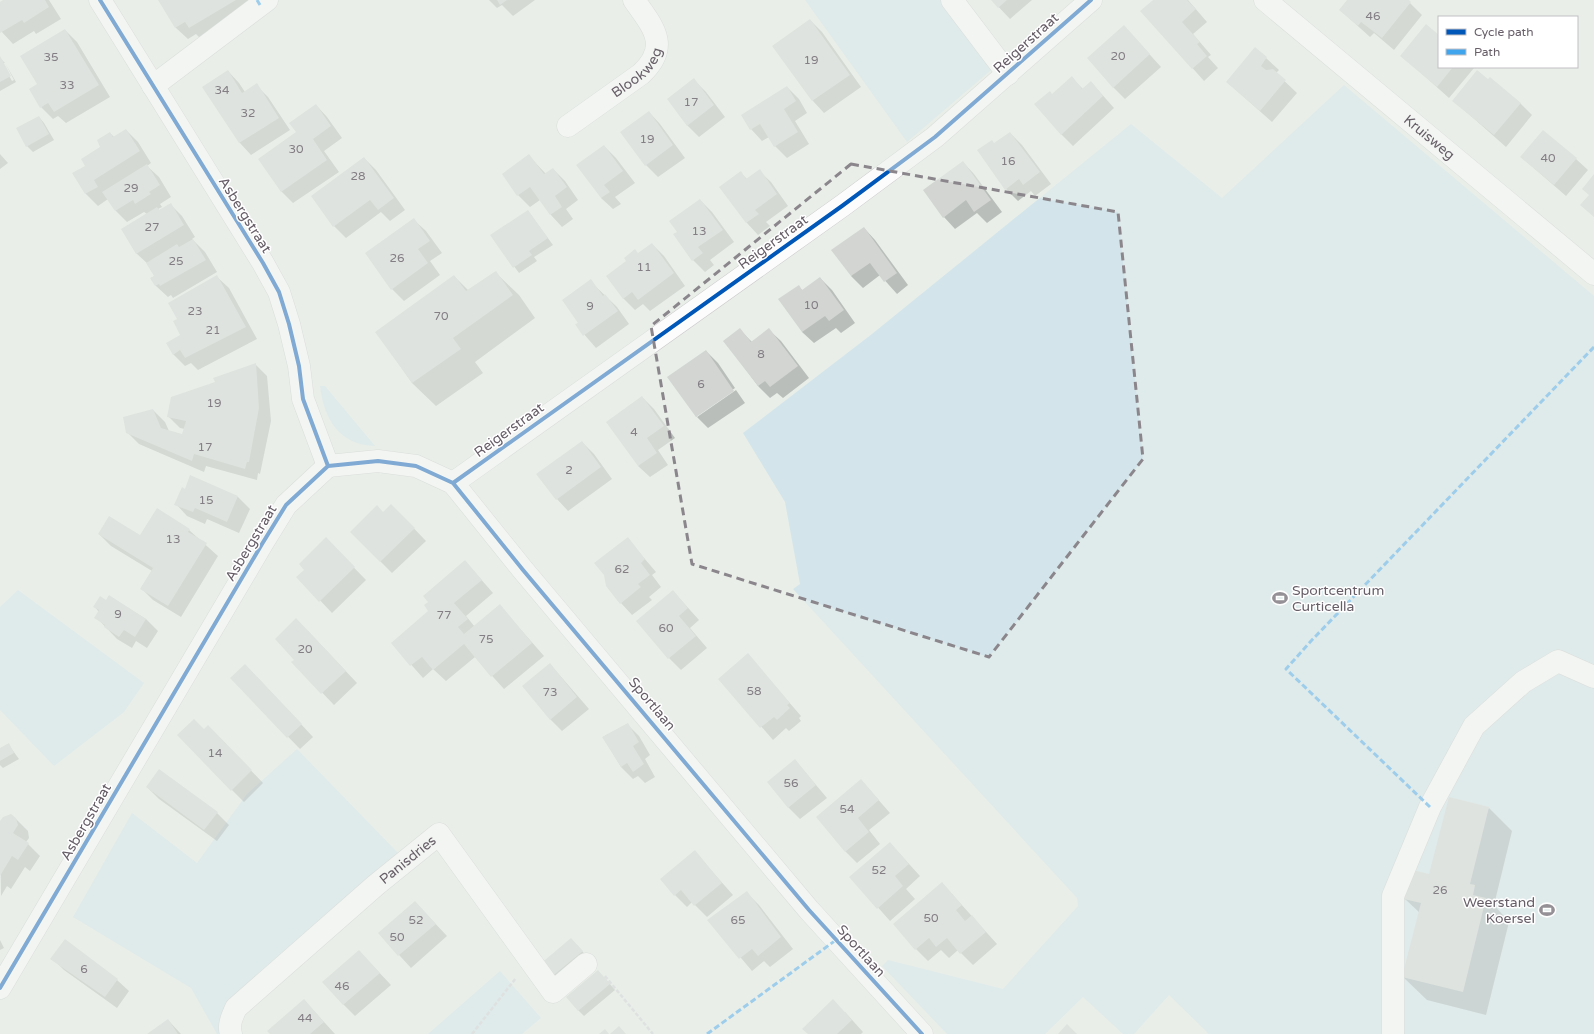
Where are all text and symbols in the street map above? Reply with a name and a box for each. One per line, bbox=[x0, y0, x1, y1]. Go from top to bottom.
street label: Reigerstraat bbox=[990, 9, 1063, 77]
house number: 46 bbox=[1365, 9, 1381, 23]
legend bbox=[1438, 16, 1578, 68]
text: Cycle path bbox=[1474, 25, 1533, 39]
text: Path bbox=[1474, 45, 1500, 59]
street label: Blookweg bbox=[608, 46, 665, 101]
house number: 20 bbox=[1110, 49, 1126, 63]
house number: 35 bbox=[43, 50, 59, 64]
house number: 19 bbox=[803, 53, 819, 67]
house number: 33 bbox=[59, 78, 75, 92]
house number: 34 bbox=[214, 83, 230, 97]
house number: 17 bbox=[683, 95, 699, 109]
house number: 32 bbox=[240, 106, 256, 120]
street label: Kruisweg bbox=[1400, 111, 1458, 163]
house number: 19 bbox=[639, 132, 655, 146]
house number: 30 bbox=[288, 142, 304, 156]
house number: 40 bbox=[1540, 151, 1556, 165]
house number: 16 bbox=[1000, 154, 1016, 168]
house number: 28 bbox=[350, 169, 366, 183]
street label: Asbergstraat bbox=[215, 174, 275, 257]
house number: 29 bbox=[123, 181, 139, 195]
street label: Reigerstraat bbox=[735, 211, 812, 273]
house number: 27 bbox=[144, 220, 160, 234]
house number: 13 bbox=[691, 224, 707, 238]
house number: 26 bbox=[389, 251, 405, 265]
house number: 25 bbox=[168, 254, 184, 268]
house number: 11 bbox=[636, 260, 652, 274]
house number: 10 bbox=[803, 298, 819, 312]
house number: 9 bbox=[586, 299, 594, 313]
house number: 23 bbox=[187, 304, 203, 318]
house number: 70 bbox=[433, 309, 449, 323]
house number: 21 bbox=[205, 323, 221, 337]
house number: 8 bbox=[757, 347, 765, 361]
house number: 6 bbox=[697, 377, 705, 391]
house number: 19 bbox=[206, 396, 222, 410]
street label: Reigerstraat bbox=[471, 399, 548, 461]
house number: 4 bbox=[630, 425, 638, 439]
house number: 17 bbox=[197, 440, 213, 454]
house number: 2 bbox=[565, 463, 573, 477]
house number: 15 bbox=[198, 493, 214, 507]
street label: Asbergstraat bbox=[222, 501, 281, 584]
house number: 13 bbox=[165, 532, 181, 546]
house number: 62 bbox=[614, 562, 630, 576]
place label: Sportcentrum Curticella bbox=[1292, 582, 1384, 615]
sports icon: Sportcentrum Curticella bbox=[1271, 589, 1289, 607]
house number: 9 bbox=[114, 607, 122, 621]
house number: 77 bbox=[436, 608, 452, 622]
house number: 60 bbox=[658, 621, 674, 635]
house number: 75 bbox=[478, 632, 494, 646]
house number: 20 bbox=[297, 642, 313, 656]
street label: Sportlaan bbox=[625, 674, 679, 734]
house number: 58 bbox=[746, 684, 762, 698]
house number: 73 bbox=[542, 685, 558, 699]
house number: 14 bbox=[207, 746, 223, 760]
house number: 56 bbox=[783, 776, 799, 790]
street label: Asbergstraat bbox=[57, 780, 115, 864]
house number: 54 bbox=[839, 802, 855, 816]
street label: Panisdries bbox=[376, 831, 439, 888]
house number: 52 bbox=[871, 863, 887, 877]
house number: 26 bbox=[1432, 883, 1448, 897]
place label: Weerstand Koersel bbox=[1463, 894, 1535, 927]
sports icon: Weerstand Koersel bbox=[1538, 901, 1556, 919]
house number: 50 bbox=[923, 911, 939, 925]
house number: 52 bbox=[408, 913, 424, 927]
house number: 65 bbox=[730, 913, 746, 927]
street label: Sportlaan bbox=[833, 921, 889, 981]
house number: 50 bbox=[389, 930, 405, 944]
house number: 6 bbox=[80, 962, 88, 976]
house number: 46 bbox=[334, 979, 350, 993]
house number: 44 bbox=[297, 1011, 313, 1025]

